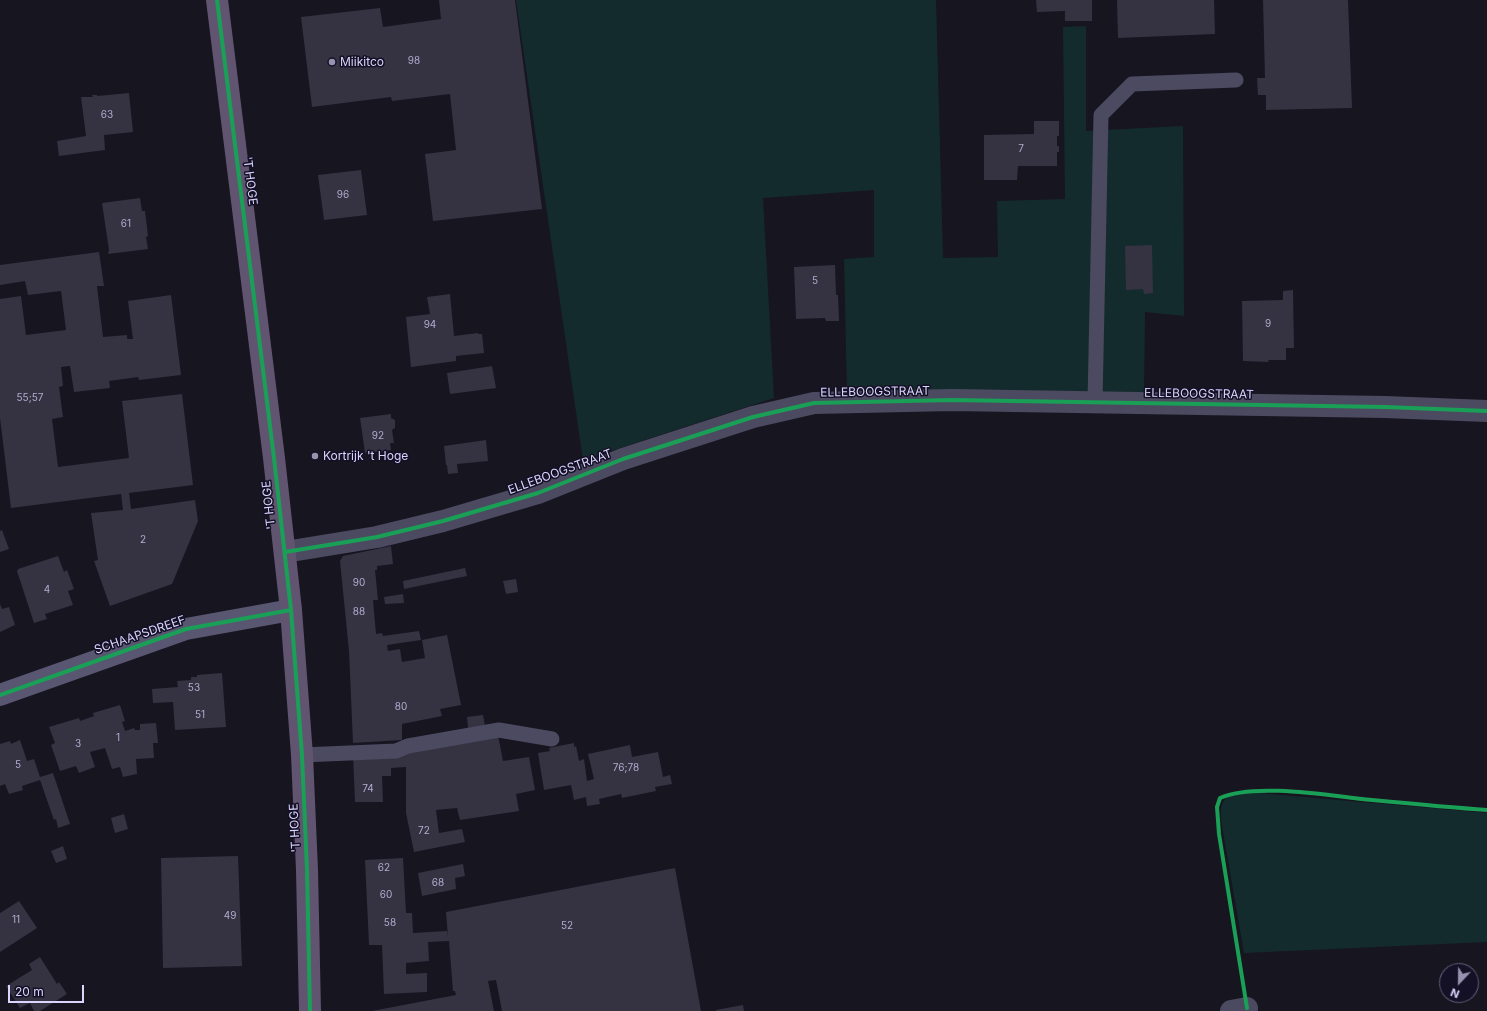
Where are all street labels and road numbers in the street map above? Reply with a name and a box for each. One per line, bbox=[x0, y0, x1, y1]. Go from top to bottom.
street label: 'T HOGE bbox=[240, 156, 260, 206]
street label: ELLEBOOGSTRAAT bbox=[820, 384, 930, 400]
street label: ELLEBOOGSTRAAT bbox=[1144, 386, 1254, 402]
street label: ELLEBOOGSTRAAT bbox=[506, 446, 614, 498]
street label: 'T HOGE bbox=[259, 480, 279, 530]
street label: SCHAAPSDREEF bbox=[93, 613, 187, 657]
street label: 'T HOGE bbox=[287, 803, 303, 853]

